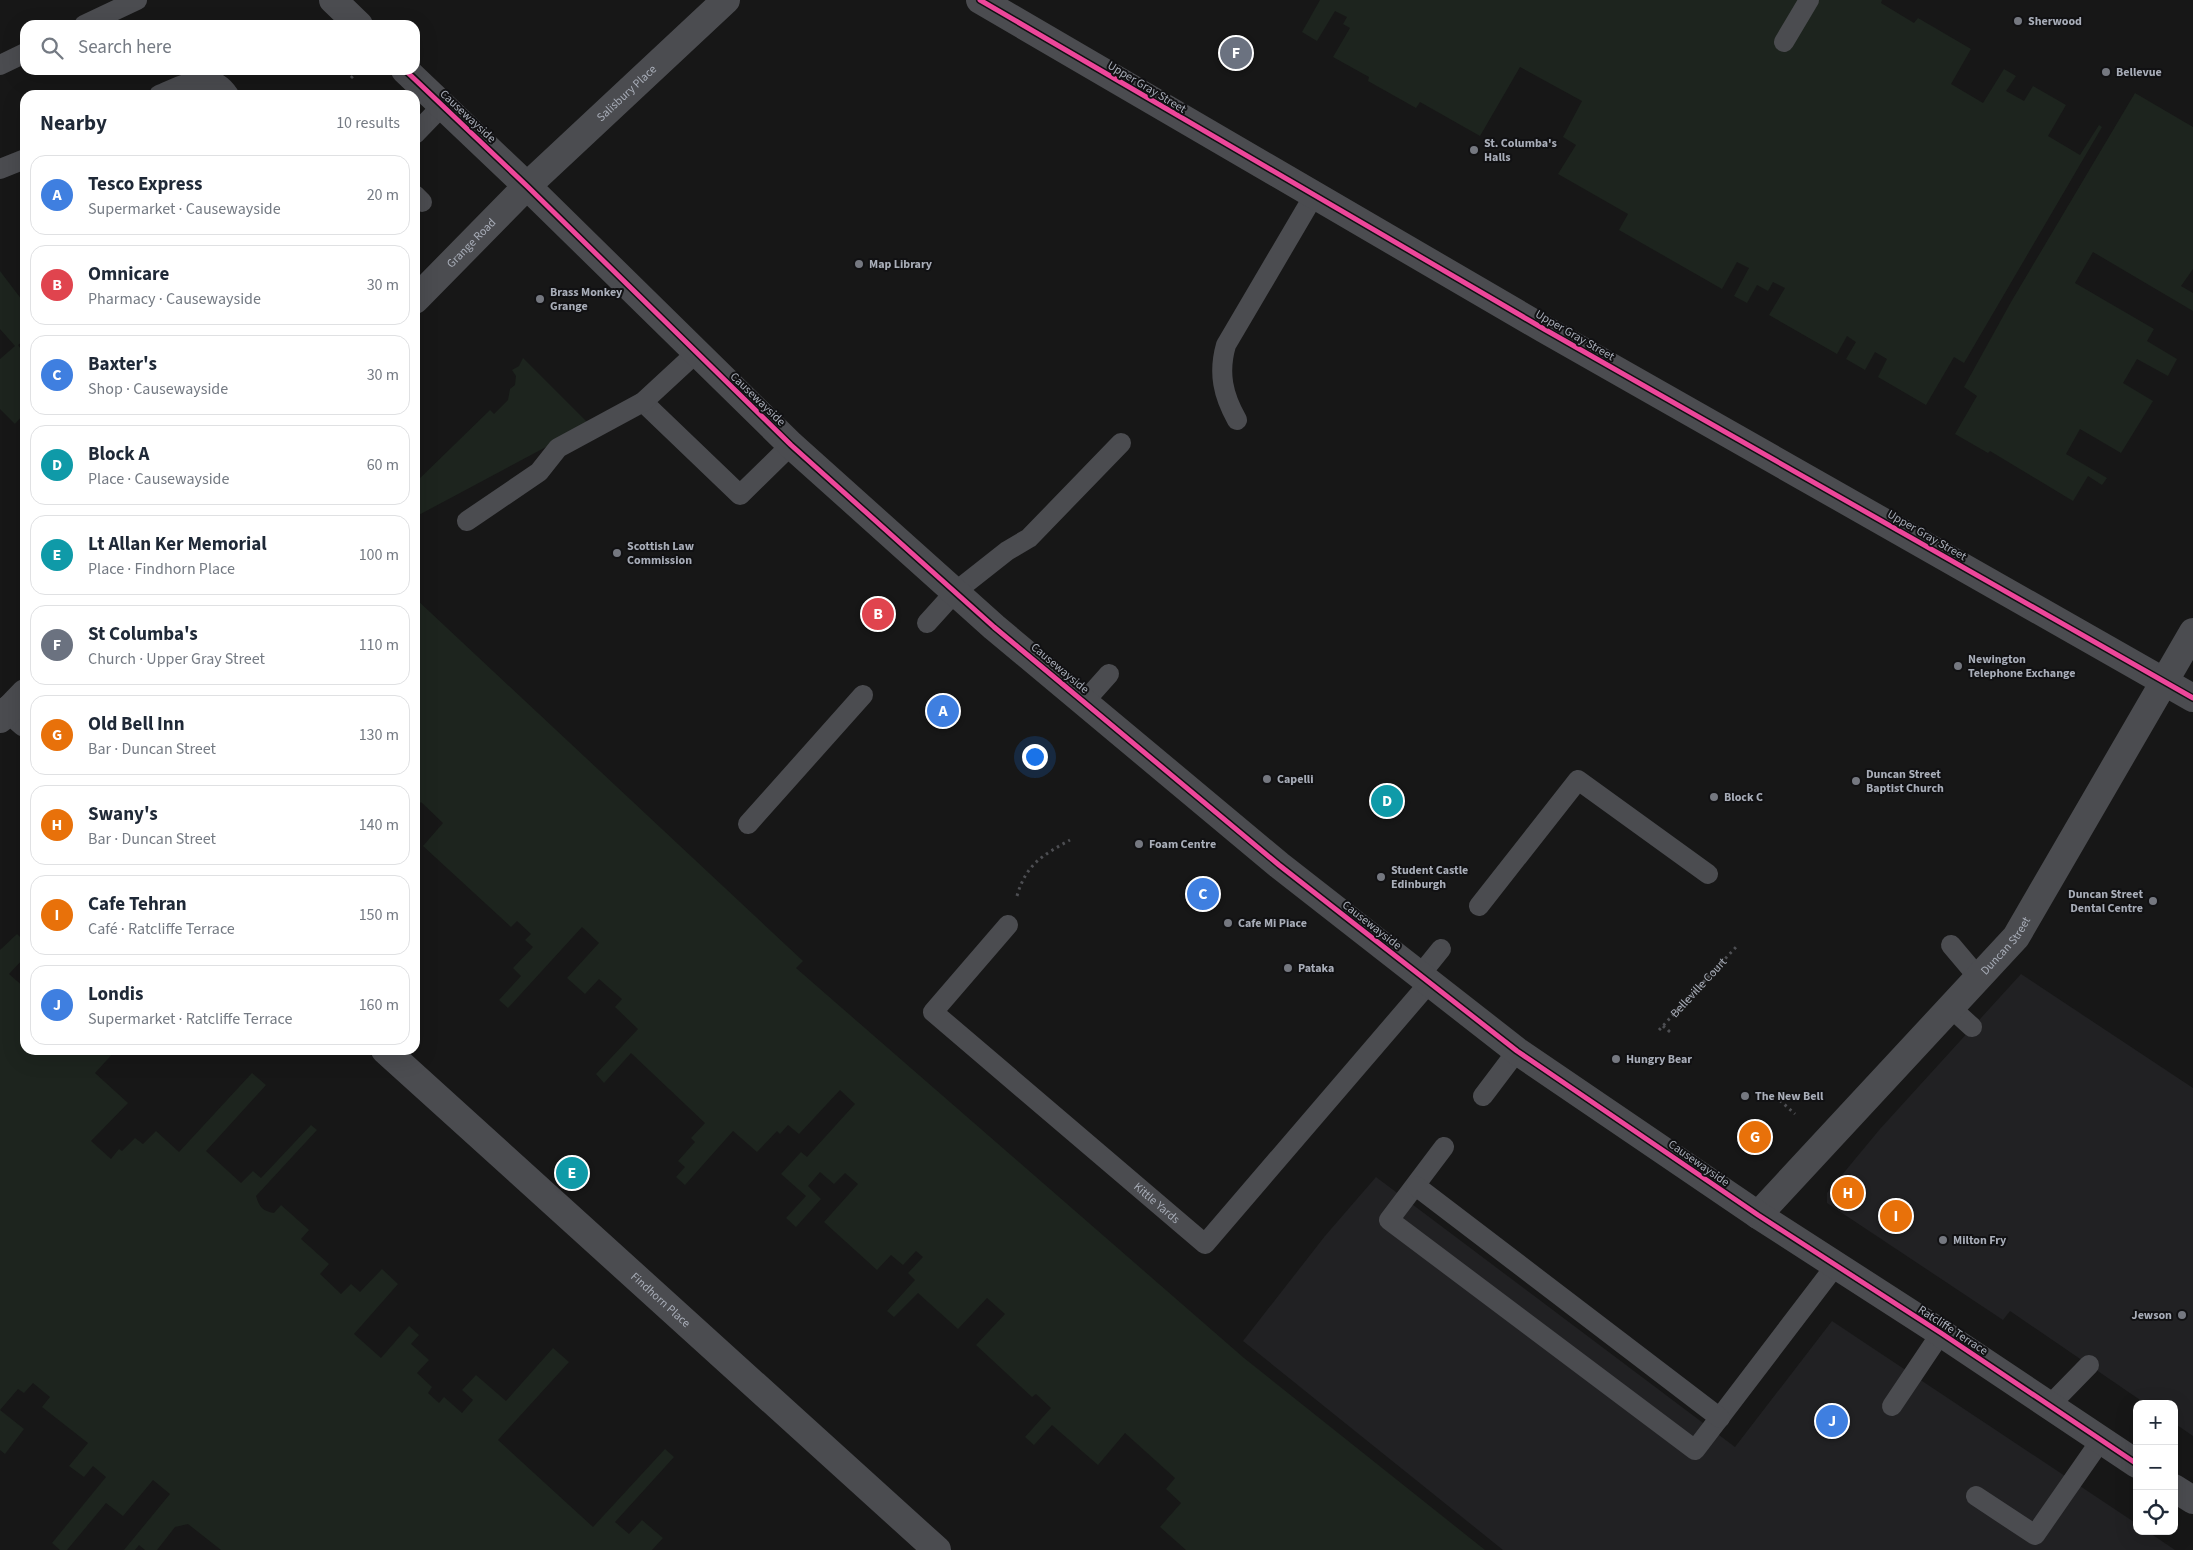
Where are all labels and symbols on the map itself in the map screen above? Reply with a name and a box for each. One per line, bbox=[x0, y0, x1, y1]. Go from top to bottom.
place label: Sherwood bbox=[2028, 13, 2082, 30]
marker: Sherwood bbox=[2012, 15, 2024, 27]
pin: F bbox=[1220, 34, 1252, 72]
street label: Upper Gray Street bbox=[1104, 57, 1189, 118]
street label: Salisbury Place bbox=[593, 61, 661, 126]
place label: Bellevue bbox=[2116, 64, 2162, 81]
marker: Bellevue bbox=[2100, 66, 2112, 78]
street label: Causewayside bbox=[436, 86, 500, 147]
place label: St. Columba's Halls bbox=[1484, 135, 1557, 166]
marker: St. Columba's Halls bbox=[1468, 144, 1480, 156]
street label: Grange Road bbox=[443, 215, 500, 272]
place label: Map Library bbox=[869, 256, 933, 273]
marker: Map Library bbox=[853, 258, 865, 270]
place label: Brass Monkey Grange bbox=[550, 284, 623, 315]
marker: Brass Monkey Grange bbox=[534, 293, 546, 305]
street label: Upper Gray Street bbox=[1532, 306, 1618, 365]
street label: Causewayside bbox=[726, 369, 789, 430]
street label: Upper Gray Street bbox=[1884, 506, 1970, 565]
place label: Scottish Law Commission bbox=[627, 538, 695, 569]
marker: Scottish Law Commission bbox=[611, 547, 623, 559]
pin: B bbox=[862, 595, 894, 633]
street label: Causewayside bbox=[1027, 639, 1092, 698]
place label: Newington Telephone Exchange bbox=[1968, 651, 2075, 682]
marker: Newington Telephone Exchange bbox=[1952, 660, 1964, 672]
pin: A bbox=[927, 692, 959, 730]
your location bbox=[1022, 744, 1048, 770]
place label: Duncan Street Baptist Church bbox=[1866, 766, 1944, 797]
place label: Capelli bbox=[1277, 771, 1314, 788]
marker: Capelli bbox=[1261, 773, 1273, 785]
marker: Duncan Street Baptist Church bbox=[1850, 775, 1862, 787]
pin: D bbox=[1371, 782, 1403, 820]
place label: Block C bbox=[1724, 789, 1763, 806]
marker: Block C bbox=[1708, 791, 1720, 803]
place label: Foam Centre bbox=[1149, 836, 1216, 853]
marker: Foam Centre bbox=[1133, 838, 1145, 850]
place label: Student Castle Edinburgh bbox=[1391, 862, 1468, 893]
marker: Student Castle Edinburgh bbox=[1375, 871, 1387, 883]
pin: C bbox=[1187, 875, 1219, 913]
place label: Duncan Street Dental Centre bbox=[2068, 886, 2143, 917]
marker: Duncan Street Dental Centre bbox=[2147, 895, 2159, 907]
street label: Causewayside bbox=[1338, 897, 1405, 954]
street label: Duncan Street bbox=[1977, 914, 2035, 979]
place label: Cafe Mi Piace bbox=[1238, 915, 1307, 932]
marker: Cafe Mi Piace bbox=[1222, 917, 1234, 929]
street label: Belleville Court bbox=[1667, 954, 1731, 1022]
place label: Pataka bbox=[1298, 960, 1334, 977]
marker: Pataka bbox=[1282, 962, 1294, 974]
place label: Hungry Bear bbox=[1626, 1051, 1692, 1068]
marker: Hungry Bear bbox=[1610, 1053, 1622, 1065]
place label: The New Bell bbox=[1755, 1088, 1824, 1105]
marker: The New Bell bbox=[1739, 1090, 1751, 1102]
pin: G bbox=[1739, 1118, 1771, 1156]
street label: Causewayside bbox=[1665, 1136, 1733, 1191]
pin: E bbox=[556, 1154, 588, 1192]
pin: H bbox=[1832, 1174, 1864, 1212]
street label: Kittle Yards bbox=[1130, 1179, 1183, 1228]
pin: I bbox=[1880, 1197, 1912, 1235]
place label: Milton Fry bbox=[1953, 1232, 2007, 1249]
marker: Milton Fry bbox=[1937, 1234, 1949, 1246]
street label: Findhorn Place bbox=[627, 1268, 694, 1332]
street label: Ratcliffe Terrace bbox=[1915, 1301, 1991, 1359]
place label: Jewson bbox=[2132, 1307, 2172, 1324]
marker: Jewson bbox=[2176, 1309, 2188, 1321]
pin: J bbox=[1816, 1402, 1848, 1440]

